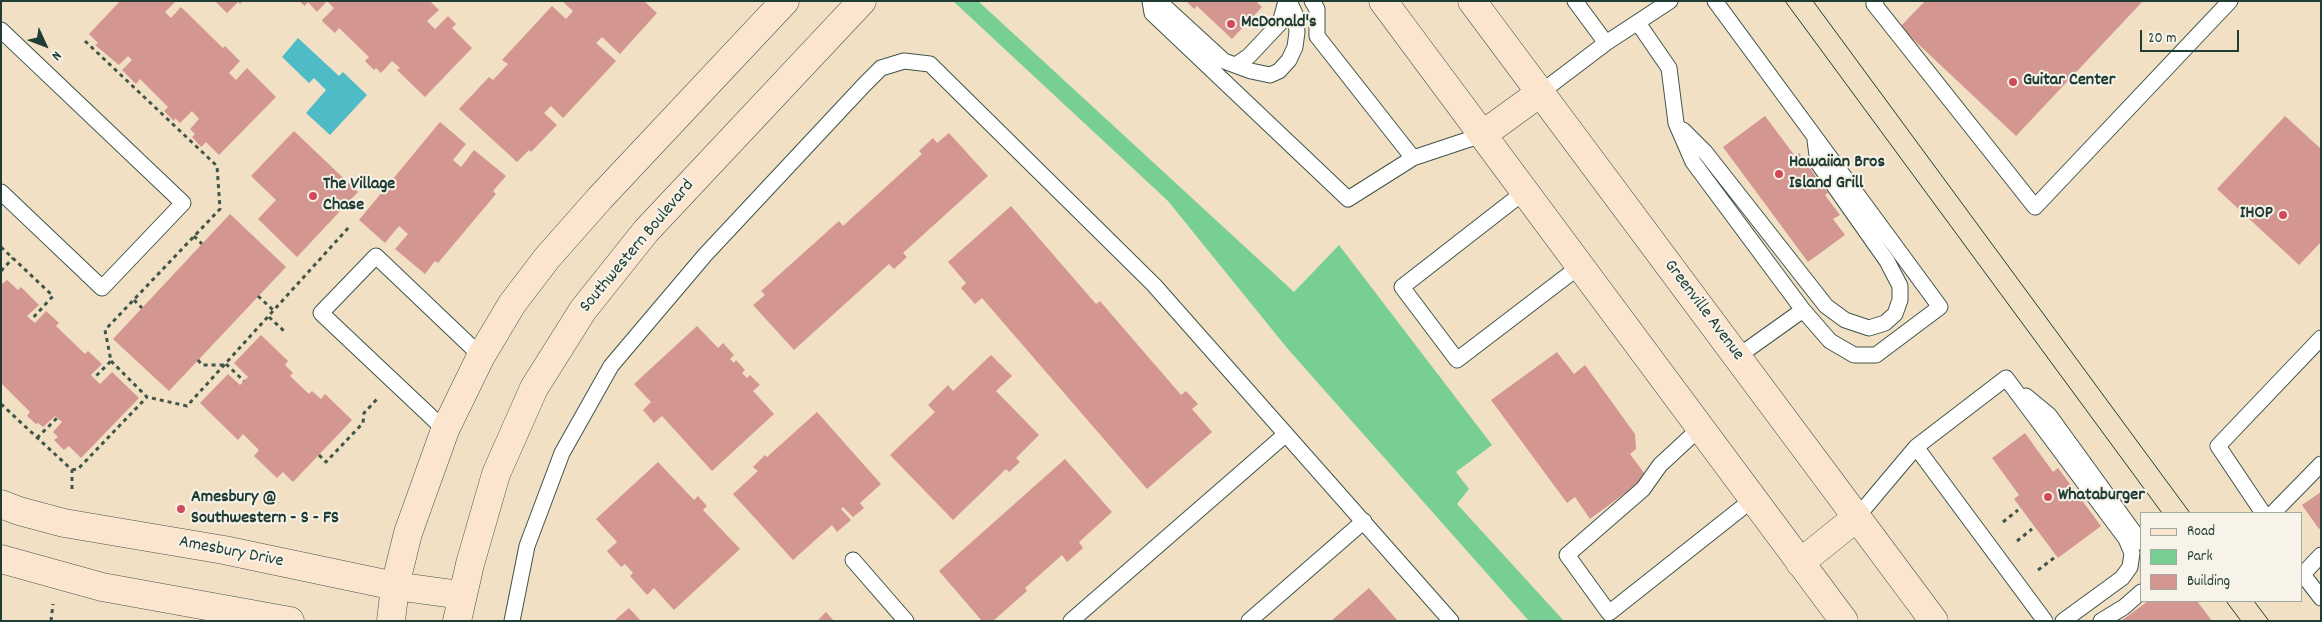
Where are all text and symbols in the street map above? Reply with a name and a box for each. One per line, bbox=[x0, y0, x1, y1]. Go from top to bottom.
place label: McDonald's bbox=[1241, 13, 1317, 35]
marker: McDonald's bbox=[1225, 18, 1237, 30]
north arrow bbox=[20, 20, 70, 70]
scale bar bbox=[2142, 20, 2241, 52]
text: 20 m bbox=[2148, 28, 2176, 50]
text: N bbox=[46, 46, 66, 65]
place label: Guitar Center bbox=[2023, 71, 2115, 93]
marker: Guitar Center bbox=[2007, 76, 2019, 88]
place label: Hawaiian Bros Island Grill bbox=[1789, 153, 1885, 195]
marker: Hawaiian Bros Island Grill bbox=[1773, 168, 1785, 180]
place label: The Village Chase bbox=[323, 175, 395, 218]
street label: Southwestern Boulevard bbox=[576, 176, 700, 318]
marker: The Village Chase bbox=[307, 190, 319, 202]
place label: IHOP bbox=[2240, 204, 2273, 226]
marker: IHOP bbox=[2277, 209, 2289, 221]
street label: Greenville Avenue bbox=[1658, 256, 1748, 366]
place label: Whataburger bbox=[2058, 486, 2145, 508]
place label: Amesbury @ Southwestern - S - FS bbox=[191, 488, 339, 530]
marker: Whataburger bbox=[2042, 491, 2054, 503]
marker: Amesbury @ Southwestern - S - FS bbox=[175, 503, 187, 515]
legend bbox=[2140, 512, 2302, 602]
text: Road bbox=[2187, 521, 2215, 543]
street label: Amesbury Drive bbox=[177, 532, 285, 574]
text: Park bbox=[2187, 546, 2213, 568]
text: Building bbox=[2187, 571, 2230, 593]

